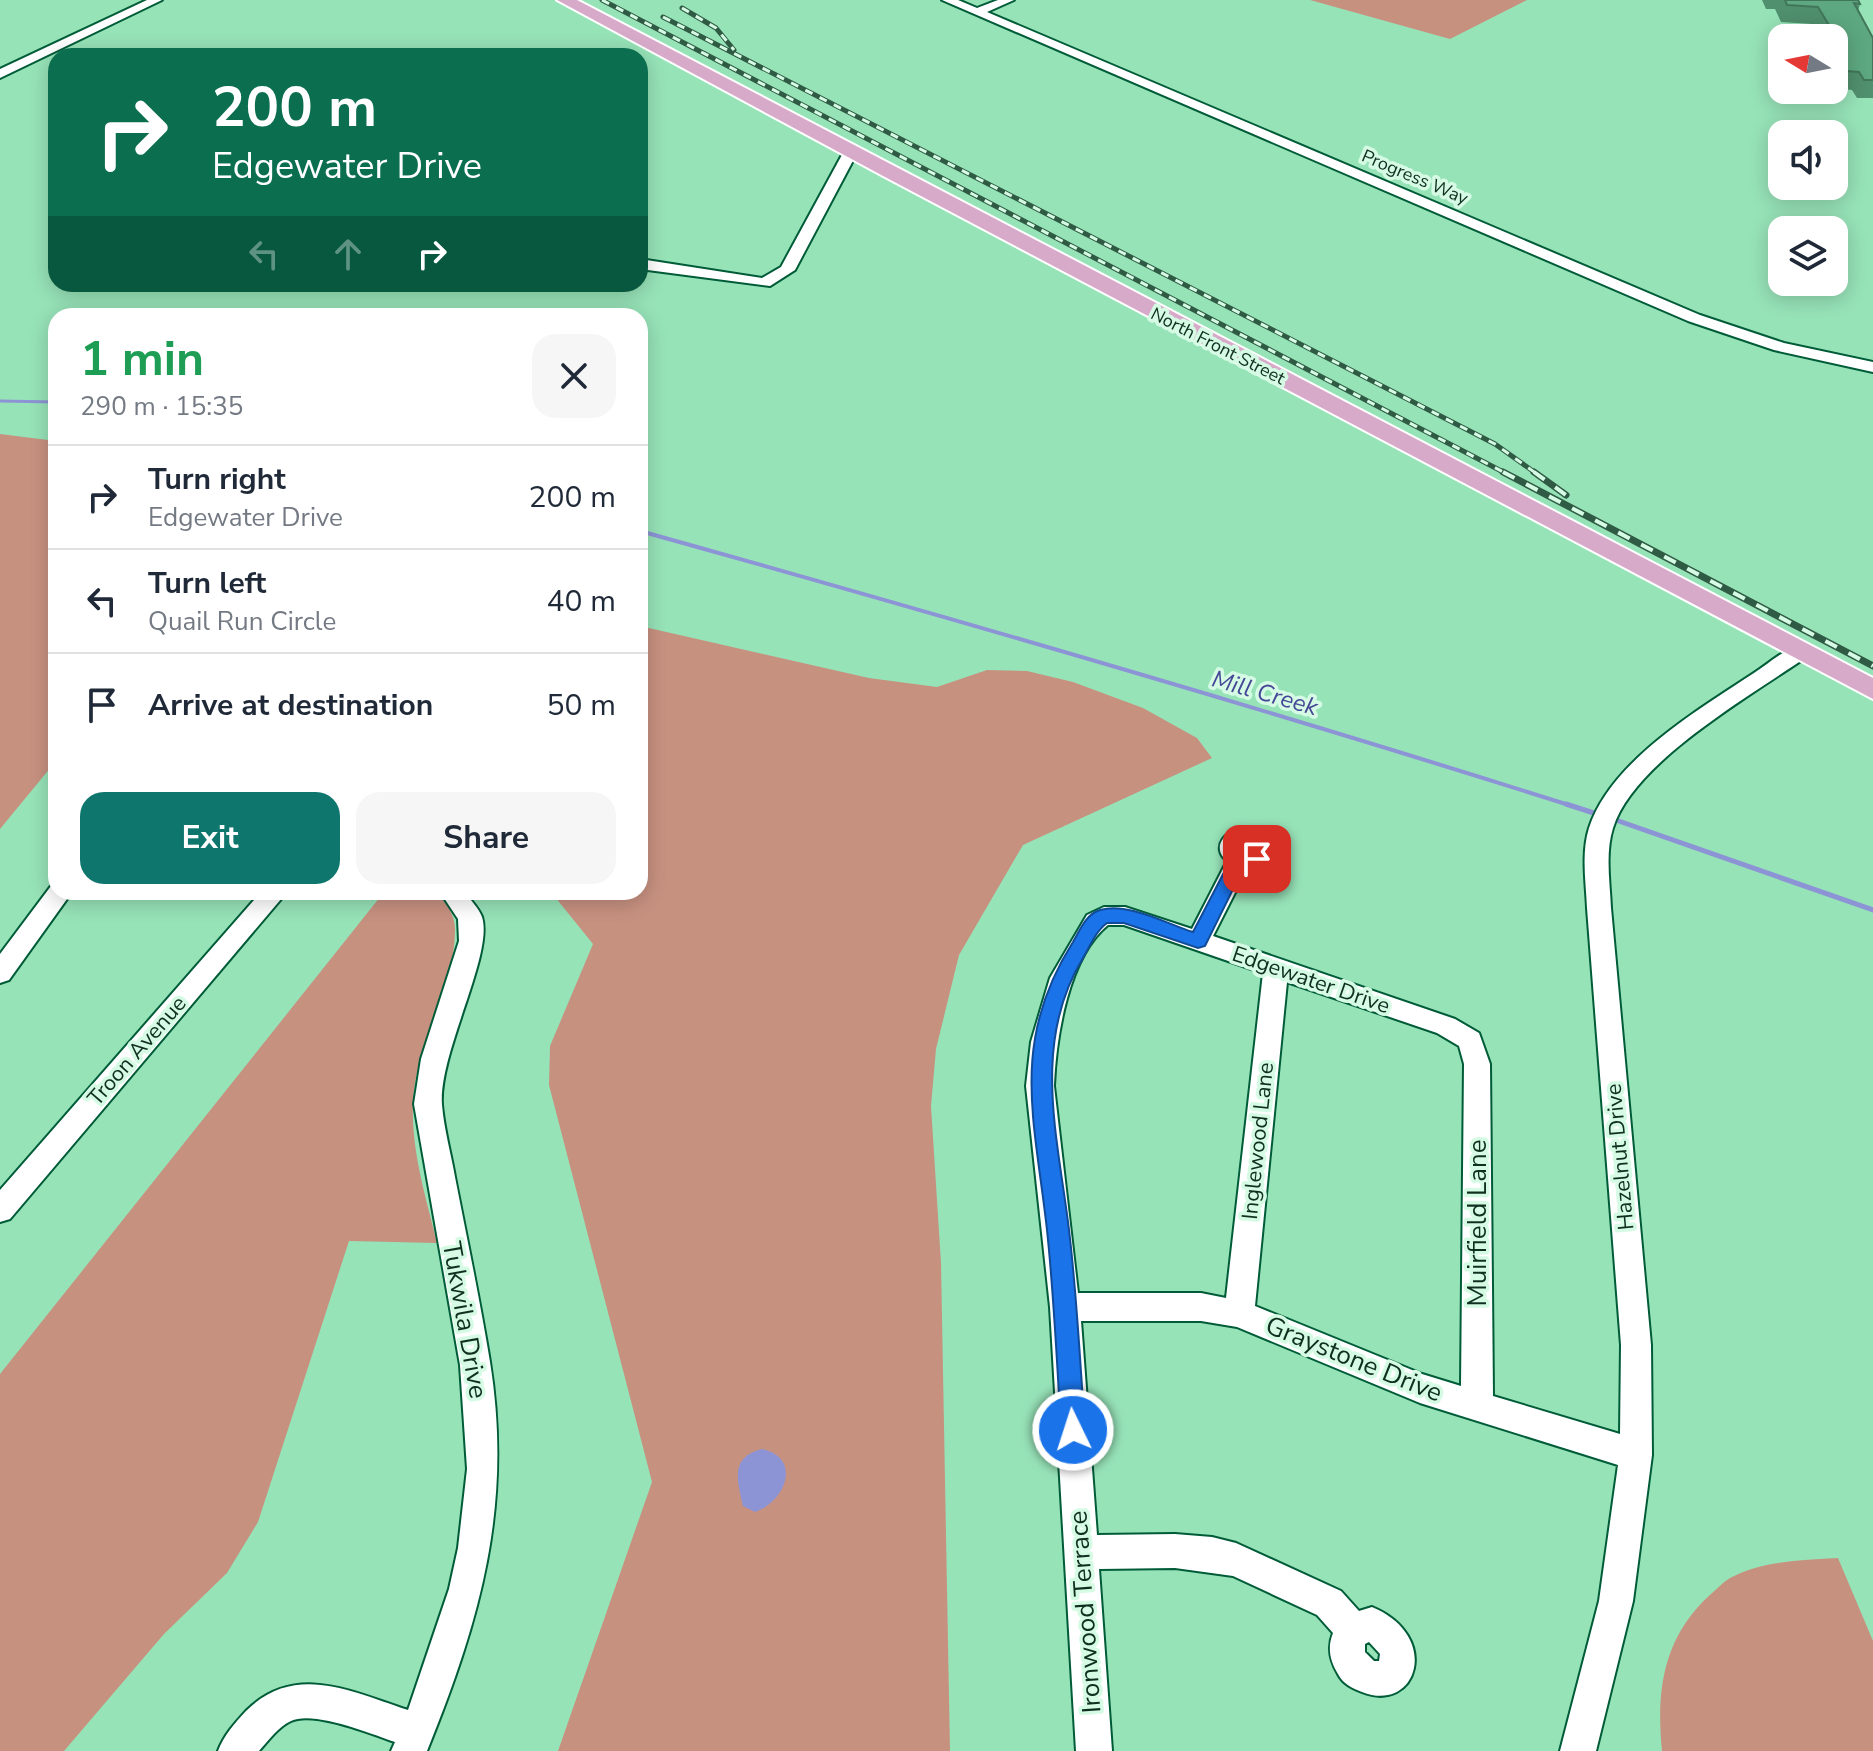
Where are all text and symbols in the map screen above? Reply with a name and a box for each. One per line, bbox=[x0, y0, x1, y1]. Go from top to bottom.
north arrow bbox=[1768, 24, 1848, 104]
map controls bbox=[1768, 24, 1848, 296]
text: 200 m bbox=[212, 69, 377, 146]
icon: right bbox=[80, 80, 184, 184]
button: sound bbox=[1768, 120, 1848, 200]
text: Edgewater Drive bbox=[212, 142, 482, 191]
street label: Progress Way bbox=[1358, 144, 1473, 210]
button: layers bbox=[1768, 216, 1848, 296]
icon: left bbox=[242, 232, 286, 276]
icon: ahead bbox=[326, 232, 370, 276]
icon: right bbox=[410, 232, 454, 276]
street label: North Front Street bbox=[1147, 302, 1290, 391]
text: 1 min bbox=[80, 326, 204, 392]
button: close bbox=[532, 334, 616, 418]
text: 290 m · 15:35 bbox=[80, 389, 243, 424]
text: Turn right bbox=[148, 459, 286, 500]
icon: right bbox=[80, 475, 124, 519]
text: 200 m bbox=[529, 477, 616, 518]
text: Edgewater Drive bbox=[148, 500, 343, 535]
text: Turn left bbox=[148, 563, 266, 604]
icon: left bbox=[80, 579, 124, 623]
text: 40 m bbox=[547, 581, 616, 622]
text: Quail Run Circle bbox=[148, 604, 336, 639]
water label: Mill Creek bbox=[1208, 663, 1323, 724]
icon: arrive bbox=[80, 683, 124, 727]
text: Arrive at destination bbox=[148, 685, 433, 726]
text: 50 m bbox=[547, 685, 616, 726]
button: Exit bbox=[80, 792, 340, 884]
button: Share bbox=[356, 792, 616, 884]
pin bbox=[1223, 825, 1291, 893]
icon: arrive bbox=[1235, 837, 1279, 881]
street label: Edgewater Drive bbox=[1228, 939, 1394, 1021]
street label: Troon Avenue bbox=[81, 990, 193, 1112]
street label: Inglewood Lane bbox=[1235, 1061, 1281, 1221]
street label: Hazelnut Drive bbox=[1599, 1082, 1641, 1232]
street label: Muirfield Lane bbox=[1460, 1139, 1495, 1307]
street label: Tukwila Drive bbox=[434, 1239, 496, 1401]
street label: Graystone Drive bbox=[1260, 1308, 1448, 1410]
position arrow bbox=[1031, 1388, 1115, 1472]
street label: Ironwood Terrace bbox=[1060, 1510, 1110, 1714]

